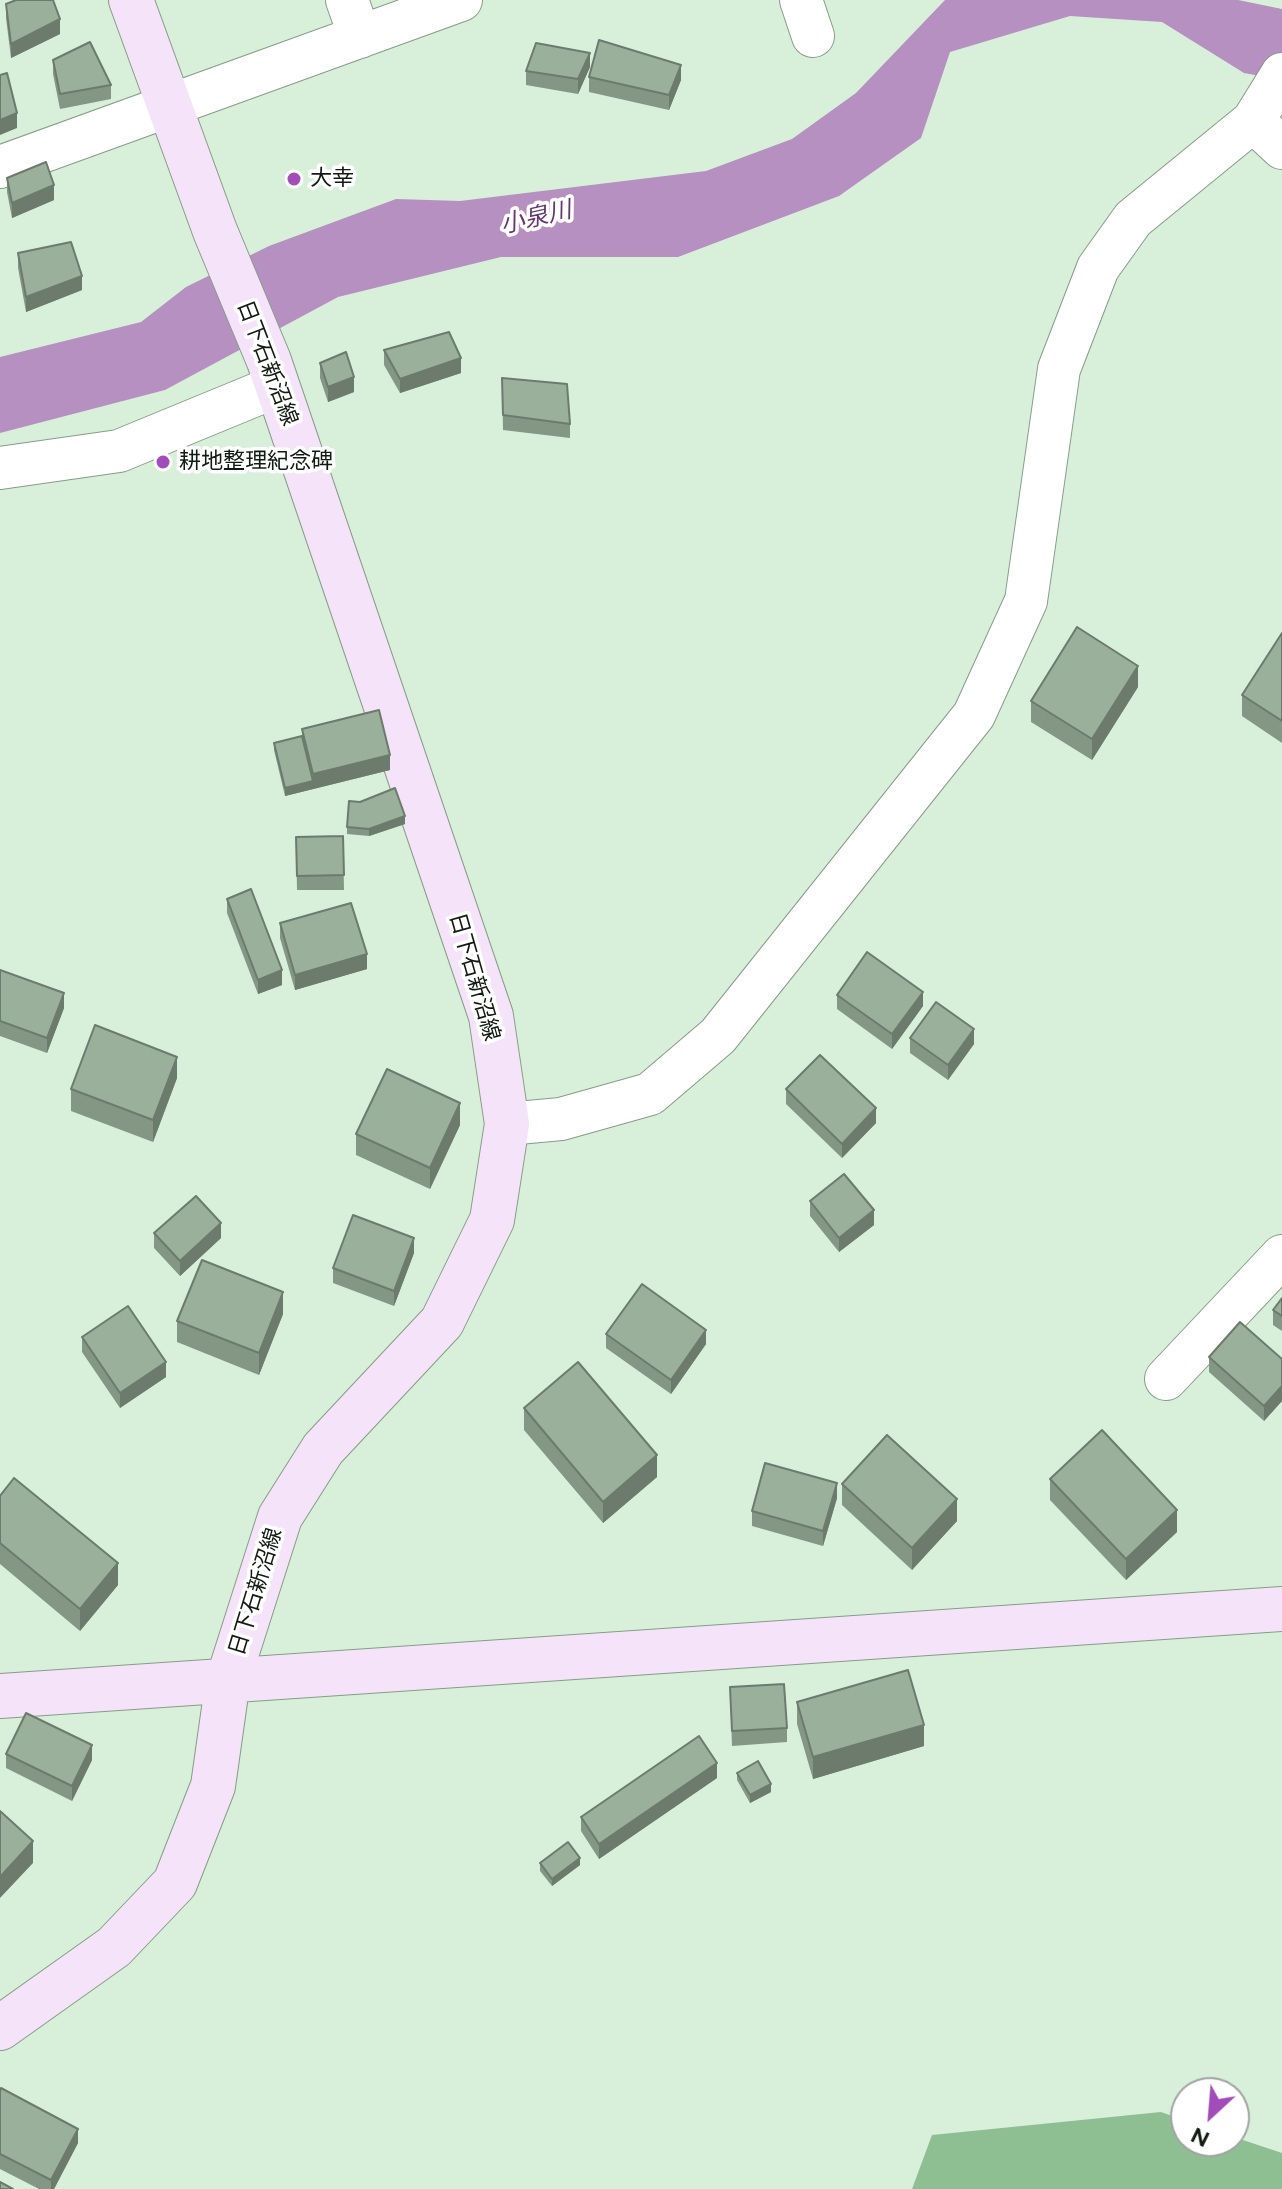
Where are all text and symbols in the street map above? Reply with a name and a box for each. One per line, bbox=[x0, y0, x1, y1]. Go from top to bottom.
place label: 大幸 bbox=[310, 166, 354, 192]
marker: 大幸 bbox=[285, 170, 303, 188]
water label: 小泉川 bbox=[498, 196, 574, 240]
street label: 日下石新沼線 bbox=[231, 297, 303, 429]
place label: 耕地整理紀念碑 bbox=[179, 449, 333, 475]
marker: 耕地整理紀念碑 bbox=[154, 453, 172, 471]
street label: 日下石新沼線 bbox=[443, 910, 505, 1044]
street label: 日下石新沼線 bbox=[224, 1525, 288, 1659]
north arrow bbox=[1170, 2077, 1250, 2157]
text: N bbox=[1187, 2121, 1214, 2153]

